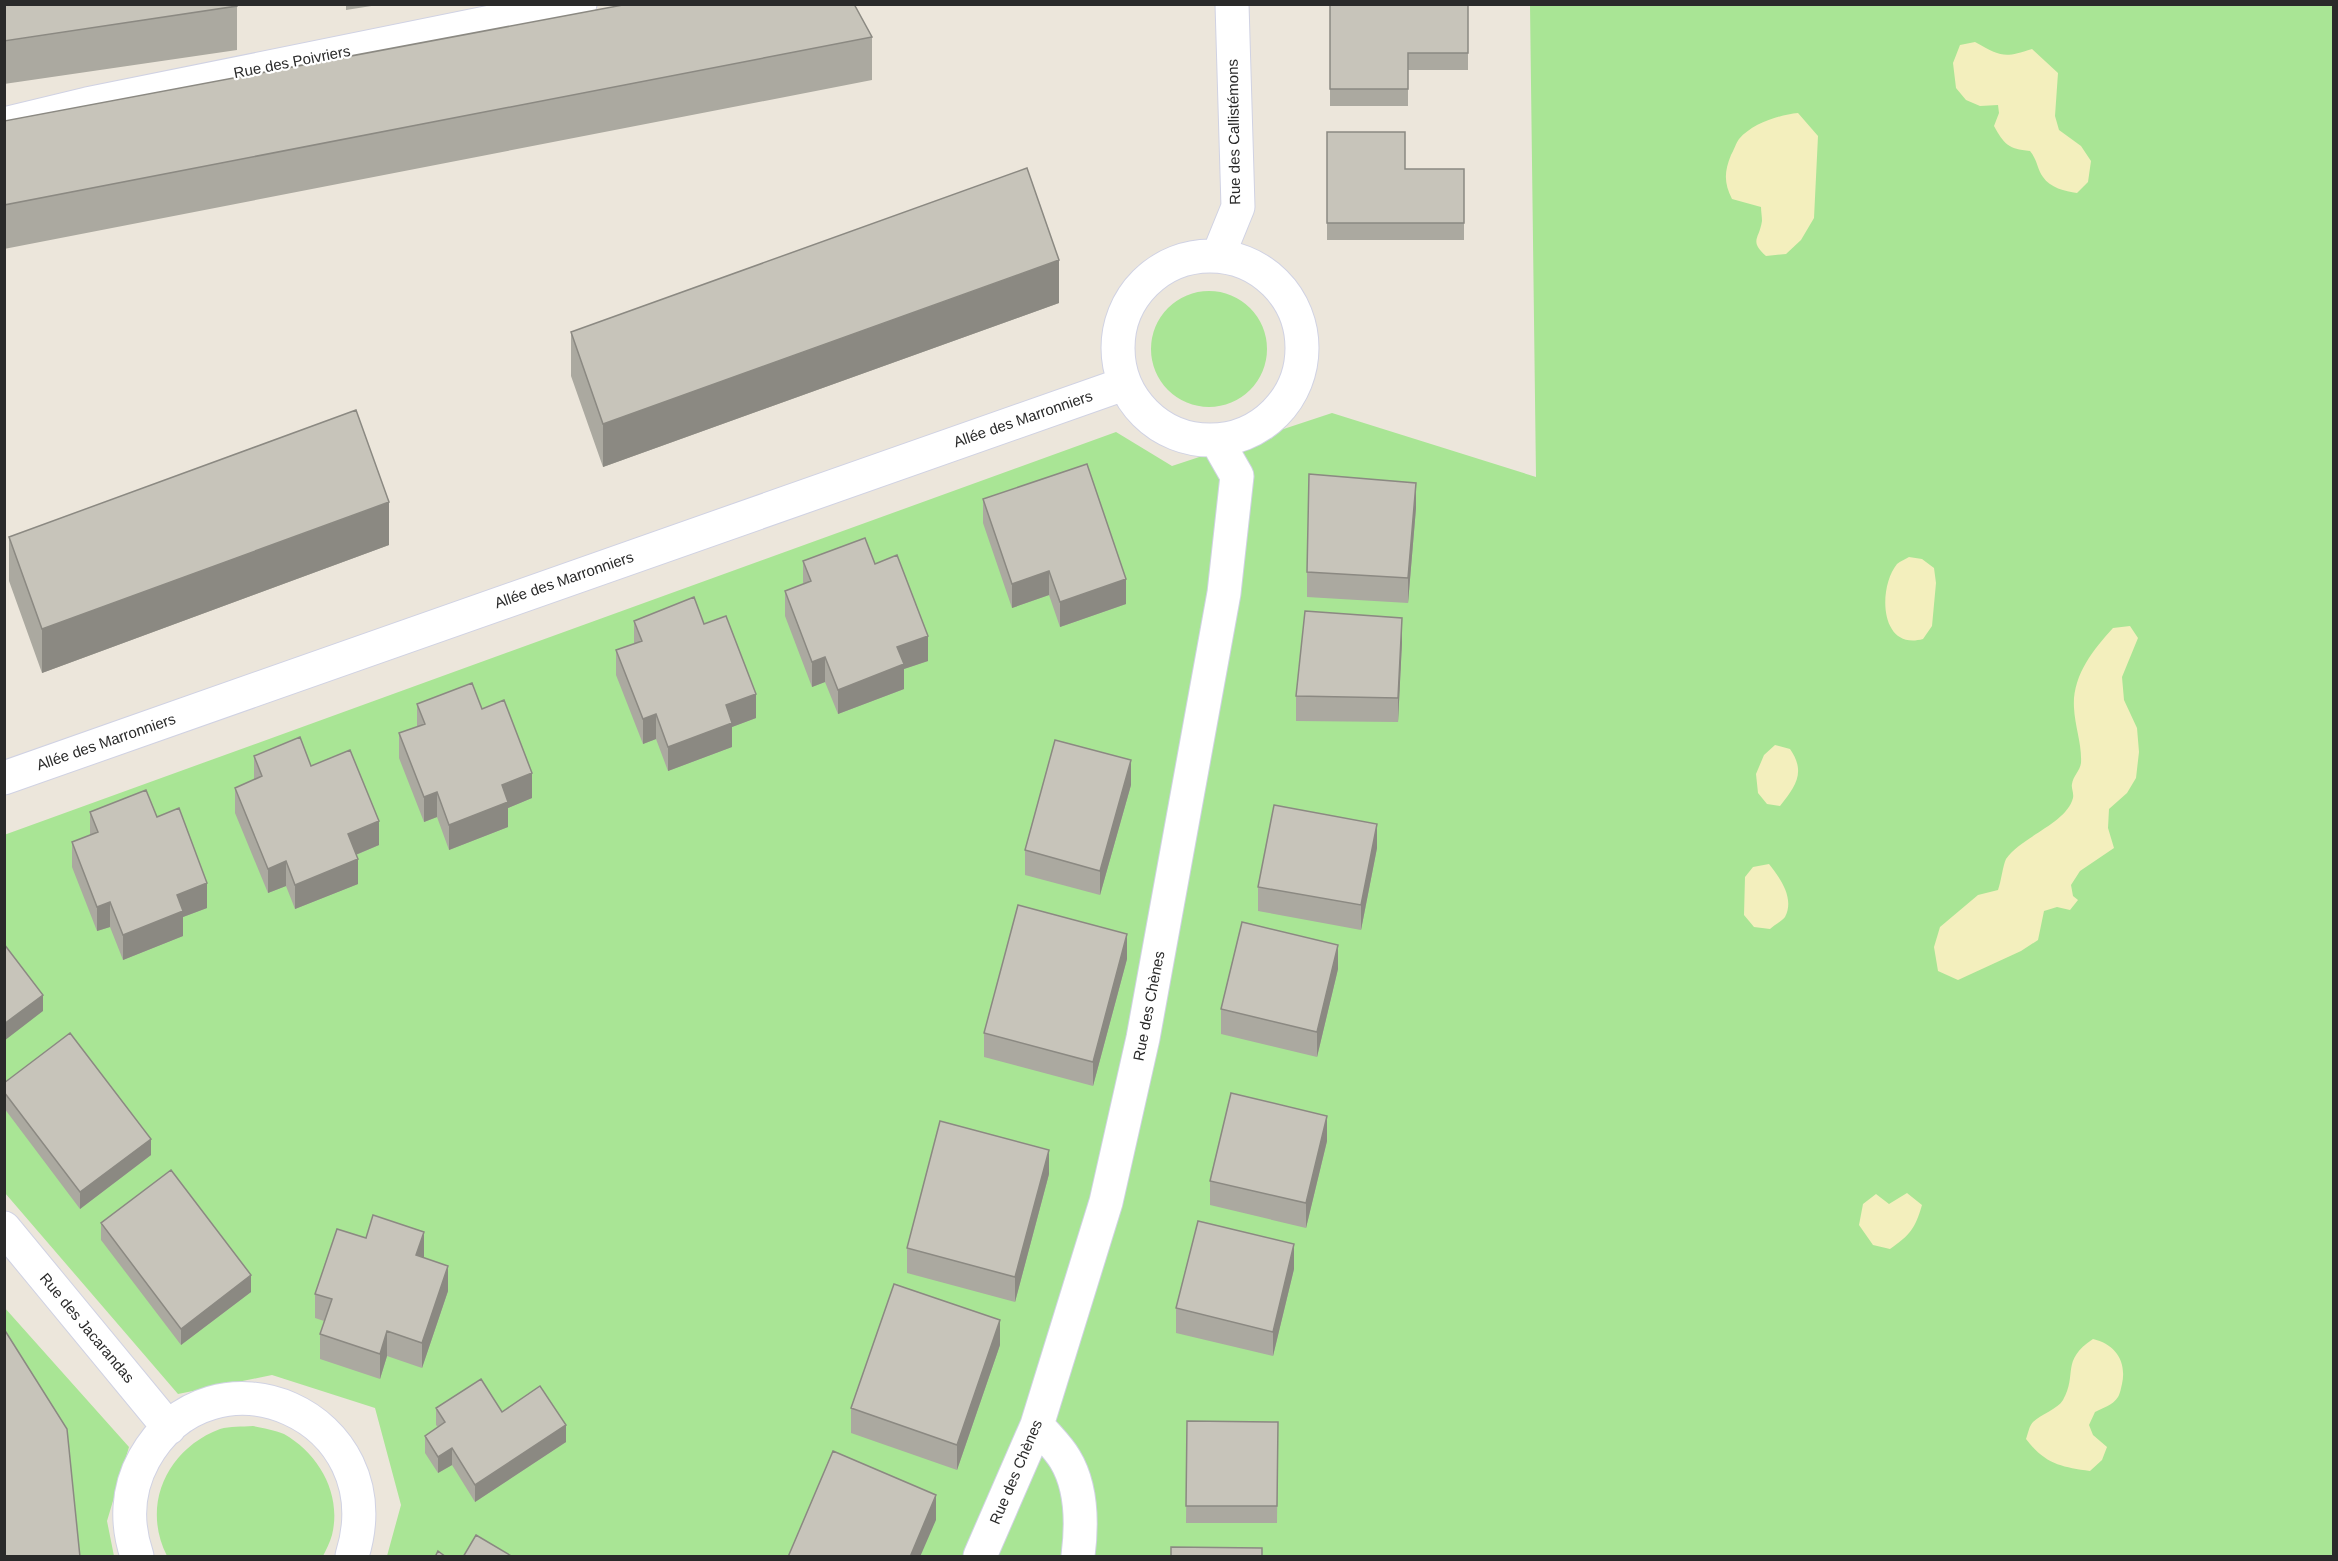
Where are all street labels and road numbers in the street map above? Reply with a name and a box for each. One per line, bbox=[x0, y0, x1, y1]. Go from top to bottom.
street label: Rue des Poivriers bbox=[232, 42, 352, 81]
street label: Rue des Callistémons bbox=[1224, 59, 1243, 205]
street label: Allée des Marronniers bbox=[951, 387, 1095, 450]
street label: Allée des Marronniers bbox=[492, 548, 636, 611]
street label: Allée des Marronniers bbox=[34, 710, 178, 773]
street label: Rue des Chènes bbox=[1130, 949, 1168, 1062]
street label: Rue des Jacarandas bbox=[37, 1270, 138, 1386]
street label: Rue des Chènes bbox=[986, 1417, 1045, 1527]

